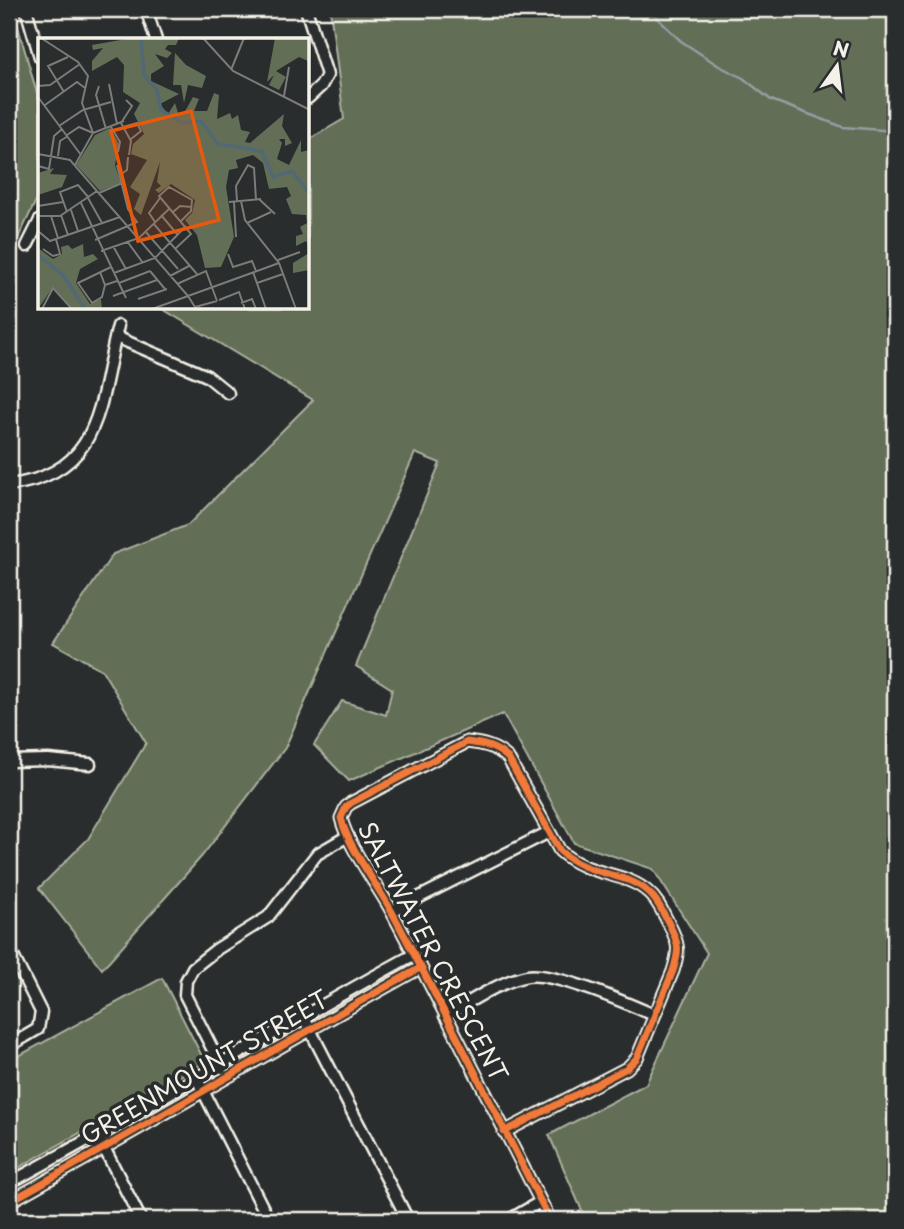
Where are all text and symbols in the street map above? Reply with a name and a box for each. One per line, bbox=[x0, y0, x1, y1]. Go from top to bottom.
north arrow bbox=[802, 32, 872, 102]
text: N bbox=[831, 33, 852, 64]
inset map bbox=[38, 38, 310, 310]
street label: SALTWATER CRESCENT bbox=[350, 815, 518, 1088]
street label: GREENMOUNT STREET bbox=[73, 980, 335, 1152]

